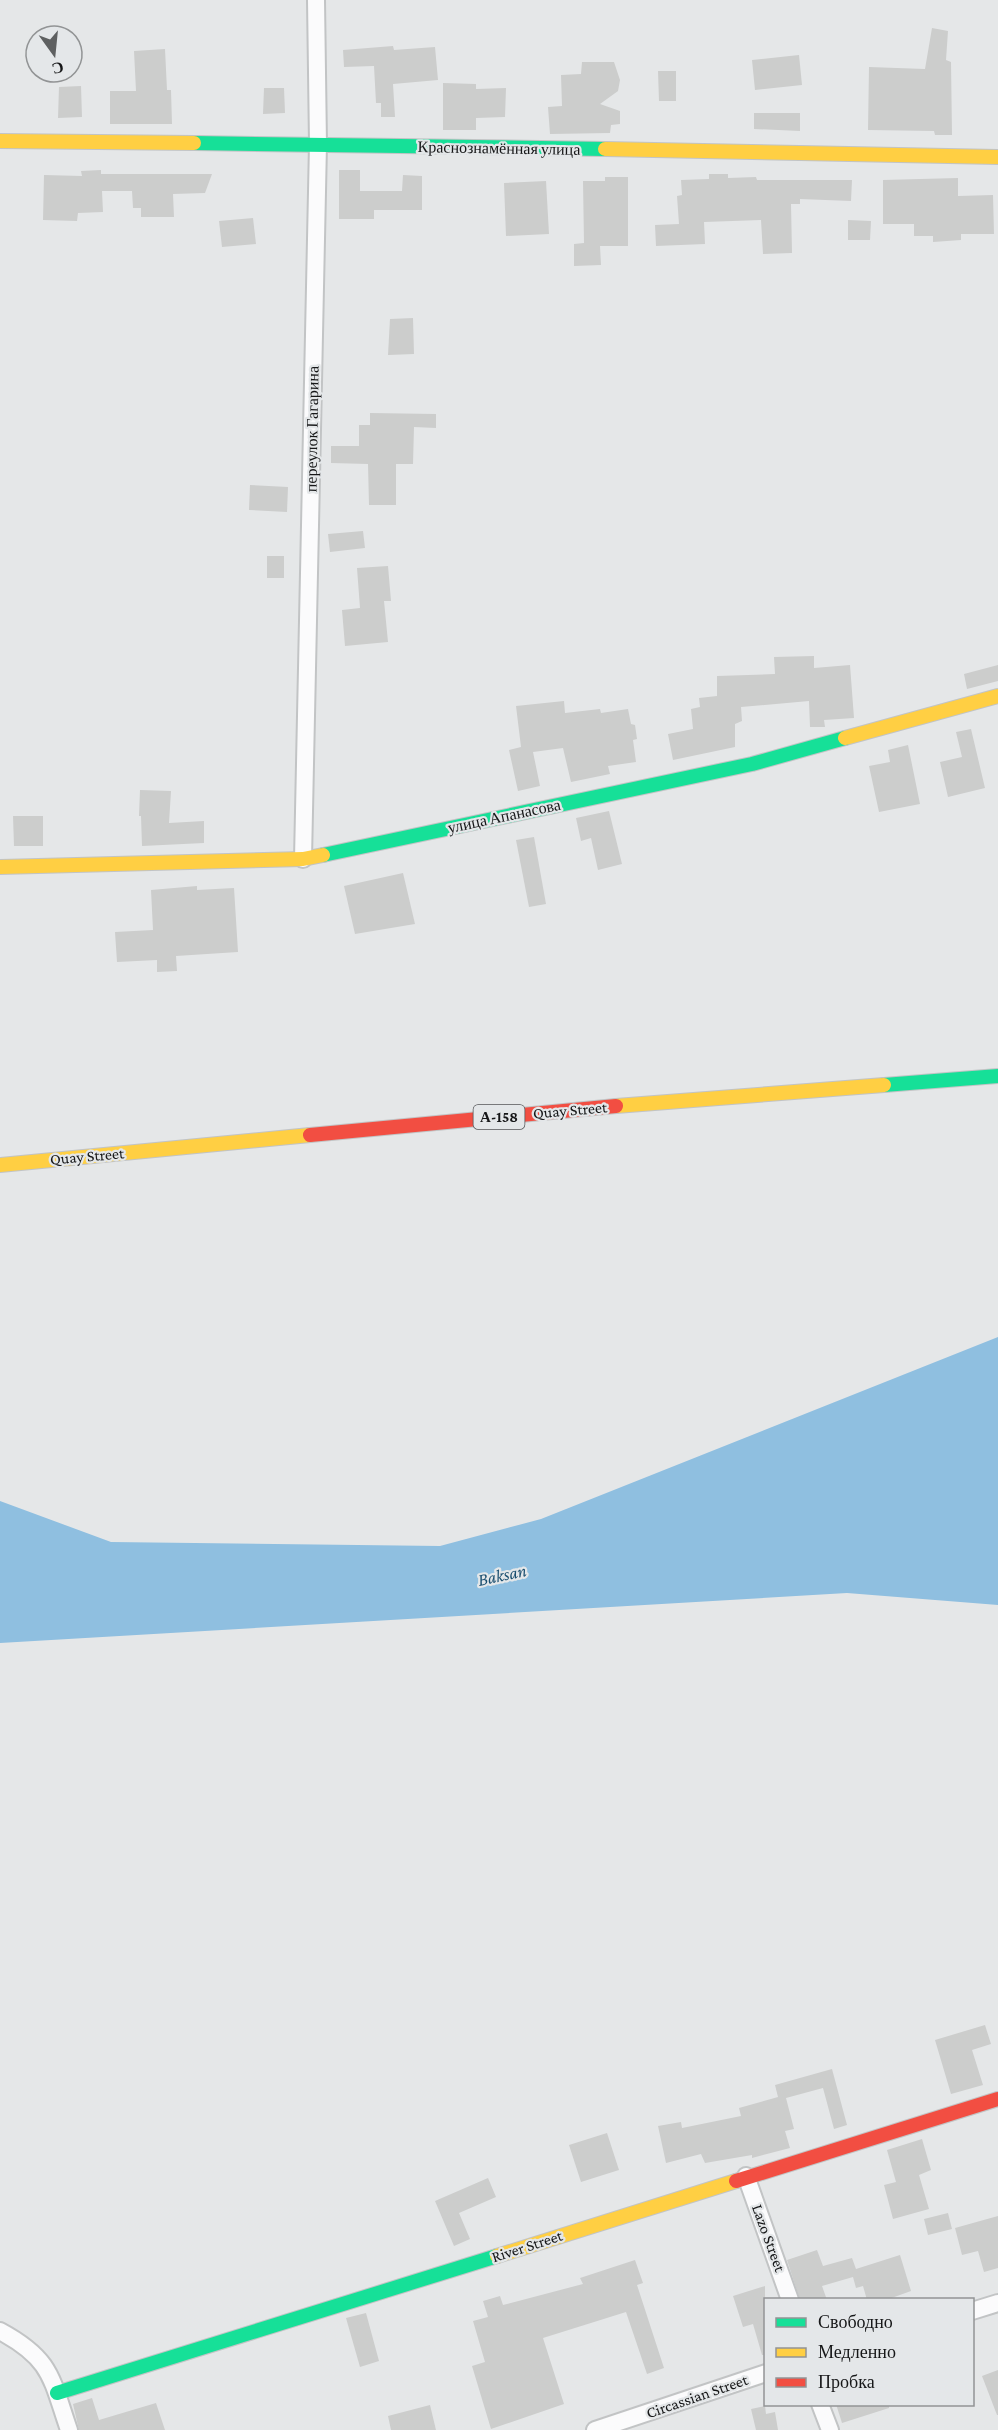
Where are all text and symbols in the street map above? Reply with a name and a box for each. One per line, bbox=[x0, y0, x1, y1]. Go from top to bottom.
north arrow bbox=[24, 24, 84, 84]
text: С bbox=[50, 58, 66, 78]
street label: Краснознамённая улица bbox=[417, 138, 581, 159]
street label: переулок Гагарина bbox=[302, 366, 323, 492]
street label: улица Апанасова bbox=[446, 796, 562, 837]
street label: Quay Street bbox=[532, 1098, 609, 1123]
road number: А-158 bbox=[474, 1105, 524, 1129]
street label: Quay Street bbox=[49, 1144, 126, 1169]
water label: Baksan bbox=[476, 1560, 528, 1590]
street label: Lazo Street bbox=[749, 2202, 789, 2275]
street label: River Street bbox=[489, 2226, 565, 2265]
legend bbox=[764, 2298, 974, 2406]
text: Свободно bbox=[818, 2312, 893, 2332]
text: Медленно bbox=[818, 2342, 896, 2362]
street label: Circassian Street bbox=[644, 2370, 751, 2421]
text: Пробка bbox=[818, 2372, 875, 2392]

